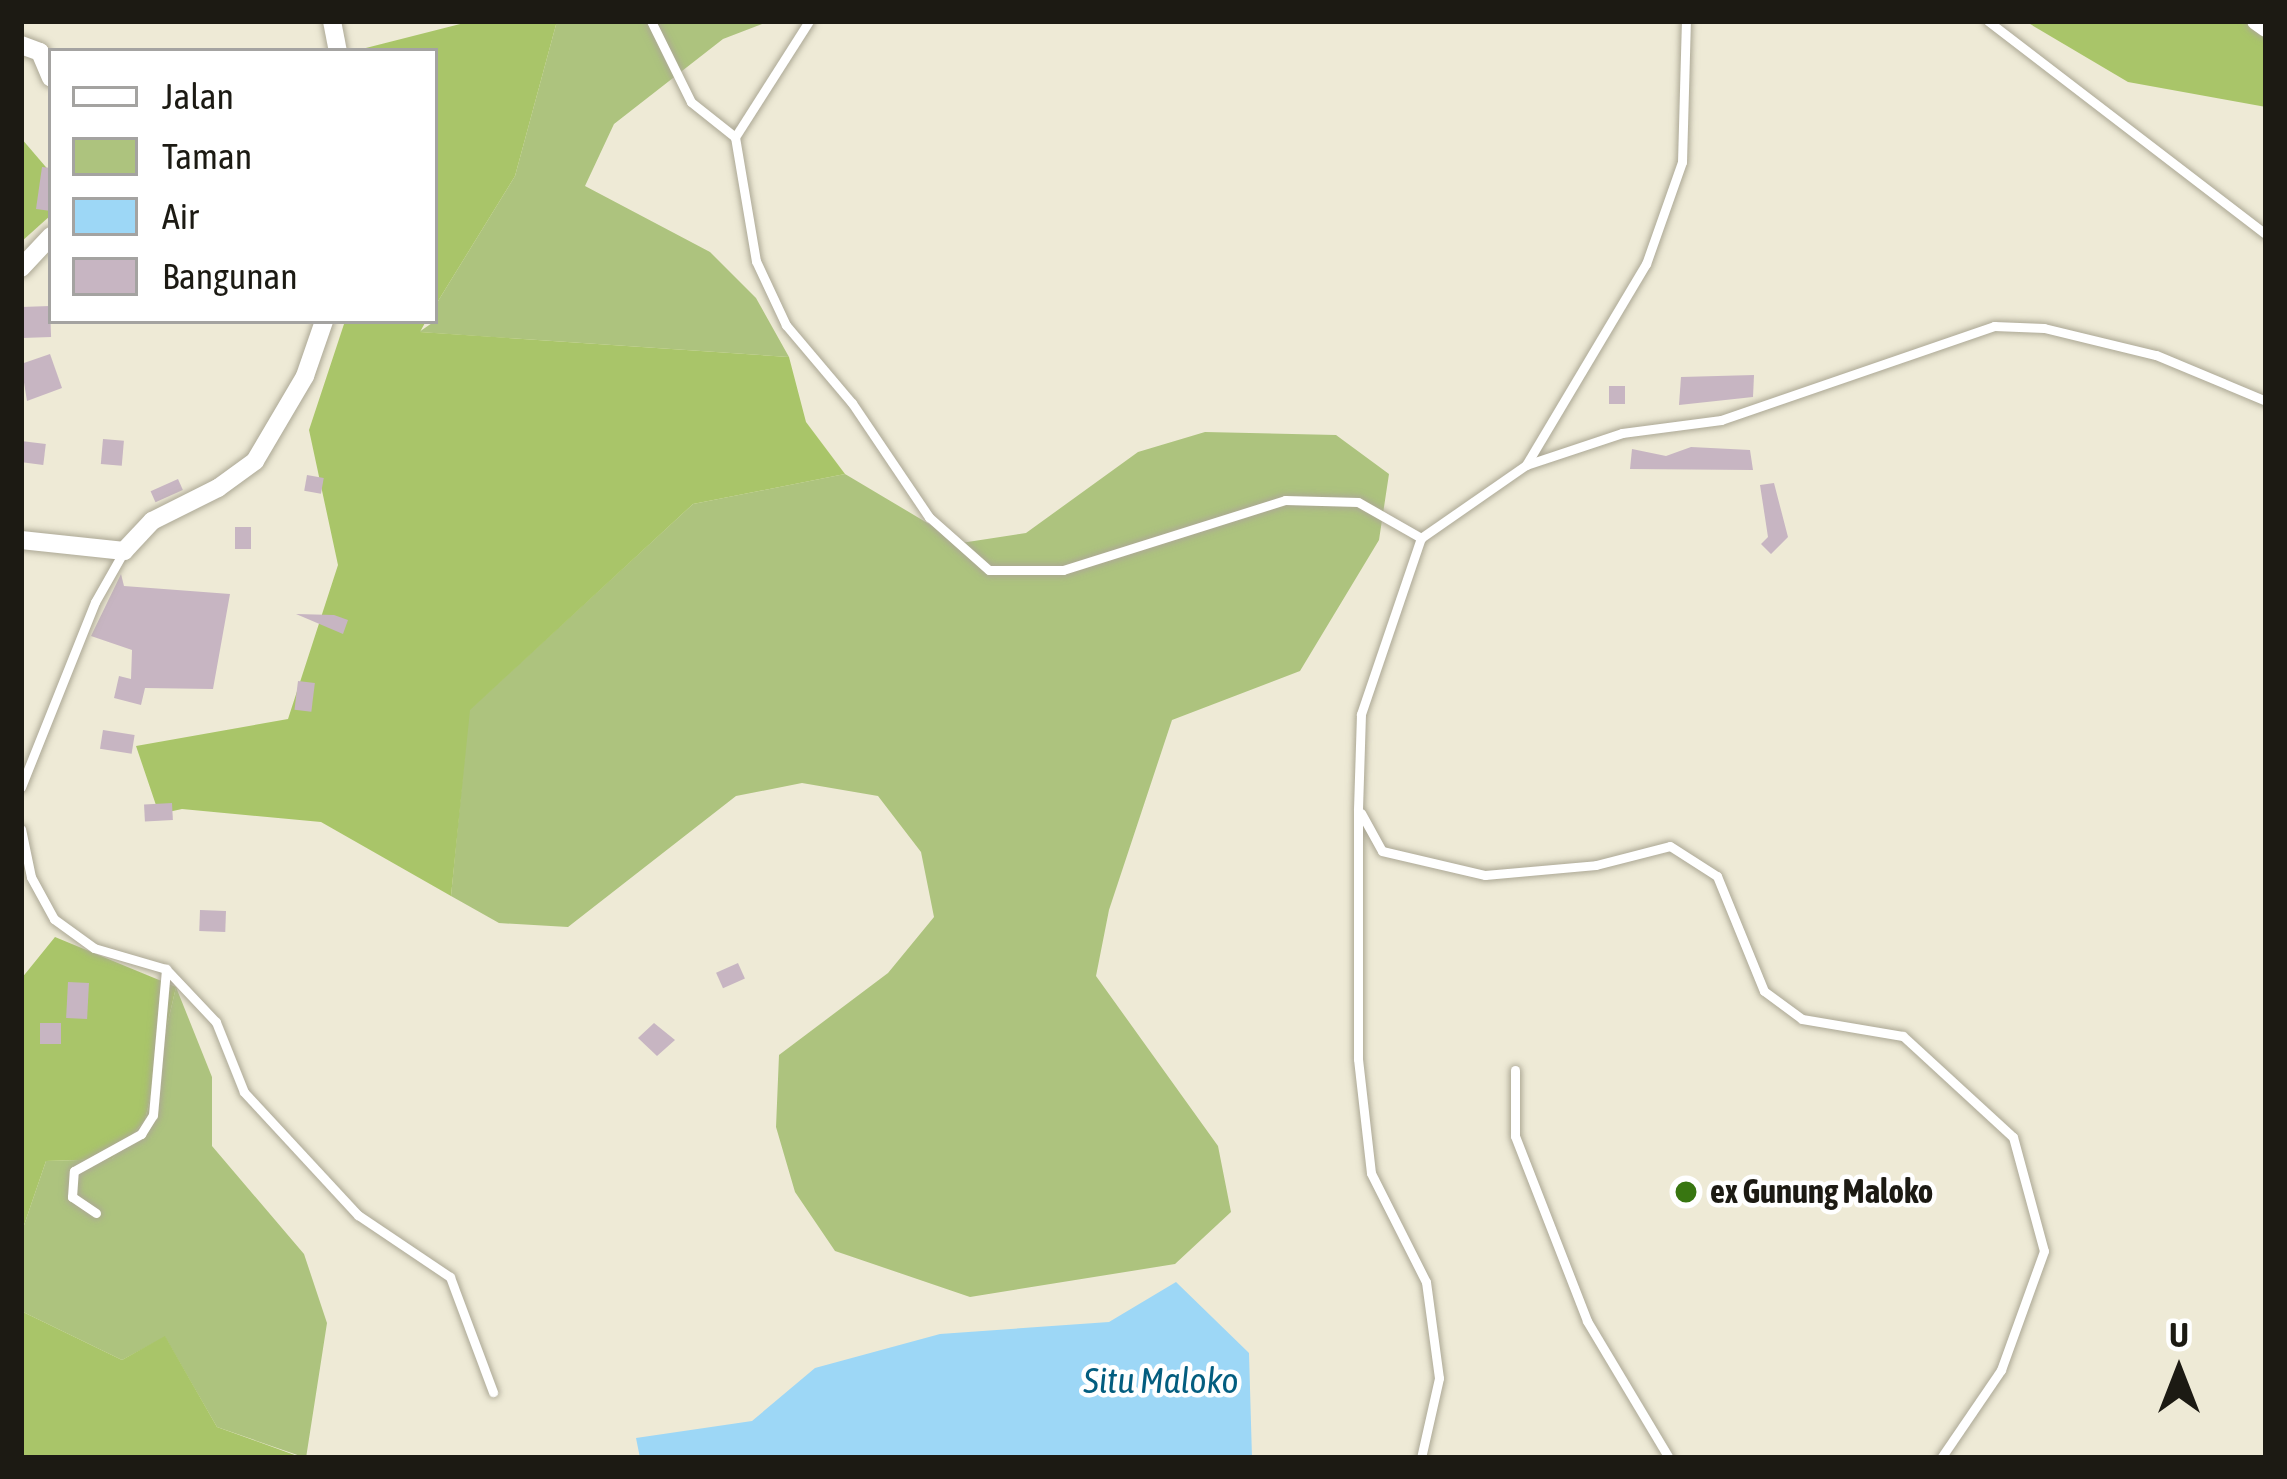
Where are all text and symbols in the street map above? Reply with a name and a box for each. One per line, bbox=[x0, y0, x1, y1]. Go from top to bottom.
legend bbox=[48, 48, 438, 324]
text: Jalan bbox=[162, 75, 234, 117]
text: Taman bbox=[162, 135, 252, 177]
text: Air bbox=[162, 195, 199, 237]
text: Bangunan bbox=[162, 255, 298, 297]
place label: ex Gunung Maloko bbox=[1710, 1172, 1933, 1212]
marker: ex Gunung Maloko bbox=[1673, 1179, 1699, 1205]
north arrow bbox=[2119, 1311, 2239, 1431]
text: U bbox=[2169, 1316, 2189, 1354]
water label: Situ Maloko bbox=[1084, 1359, 1238, 1403]

